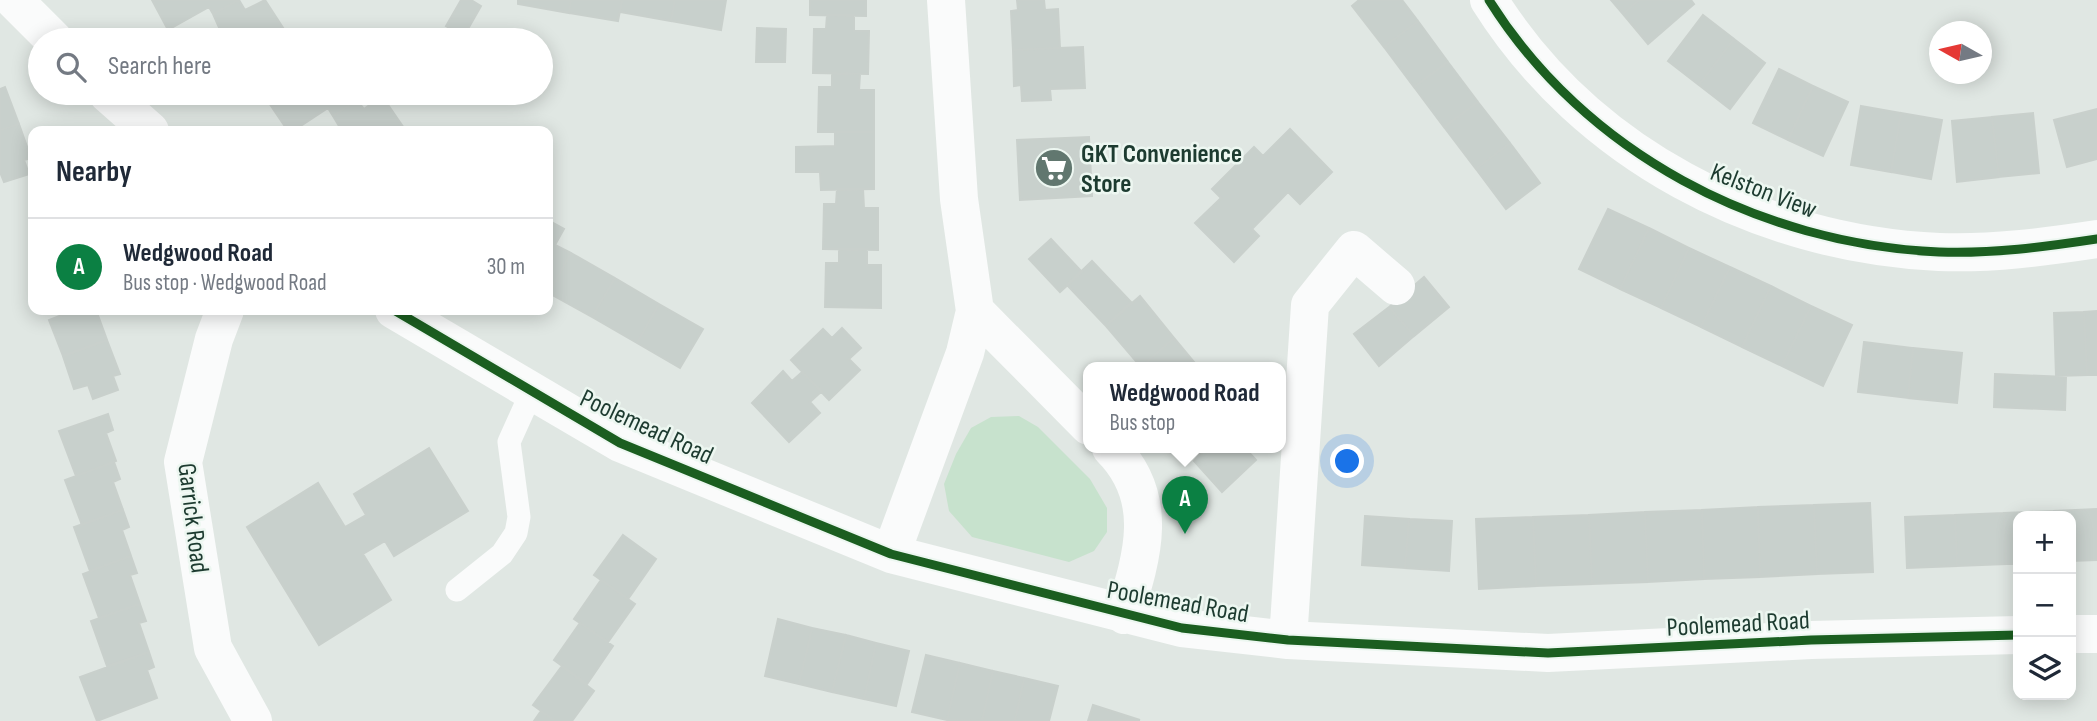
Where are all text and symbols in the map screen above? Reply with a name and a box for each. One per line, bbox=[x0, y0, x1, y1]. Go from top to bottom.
north arrow bbox=[1929, 21, 1992, 84]
search box bbox=[28, 28, 553, 105]
icon: search bbox=[52, 48, 90, 86]
text: Search here bbox=[108, 51, 211, 82]
place label: GKT Convenience Store bbox=[1081, 139, 1242, 200]
supermarket icon: GKT Convenience Store bbox=[1033, 147, 1075, 189]
text: Nearby bbox=[56, 154, 132, 190]
street label: Kelston View bbox=[1706, 157, 1821, 226]
text: Wedgwood Road bbox=[123, 238, 273, 269]
text: A bbox=[74, 253, 84, 281]
text: 30 m bbox=[487, 253, 525, 281]
text: Bus stop · Wedgwood Road bbox=[123, 269, 327, 297]
popup bbox=[1083, 362, 1286, 453]
text: Wedgwood Road bbox=[1109, 378, 1260, 409]
street label: Poolemead Road bbox=[575, 383, 718, 472]
text: Bus stop bbox=[1109, 409, 1175, 437]
your location bbox=[1330, 444, 1364, 478]
street label: Garrick Road bbox=[170, 462, 215, 575]
pin: A bbox=[1162, 476, 1208, 534]
map controls bbox=[2013, 511, 2076, 700]
button: + bbox=[2013, 511, 2076, 574]
button: − bbox=[2013, 574, 2076, 637]
street label: Poolemead Road bbox=[1104, 575, 1251, 630]
street label: Poolemead Road bbox=[1666, 605, 1810, 644]
button: layers bbox=[2013, 637, 2076, 700]

